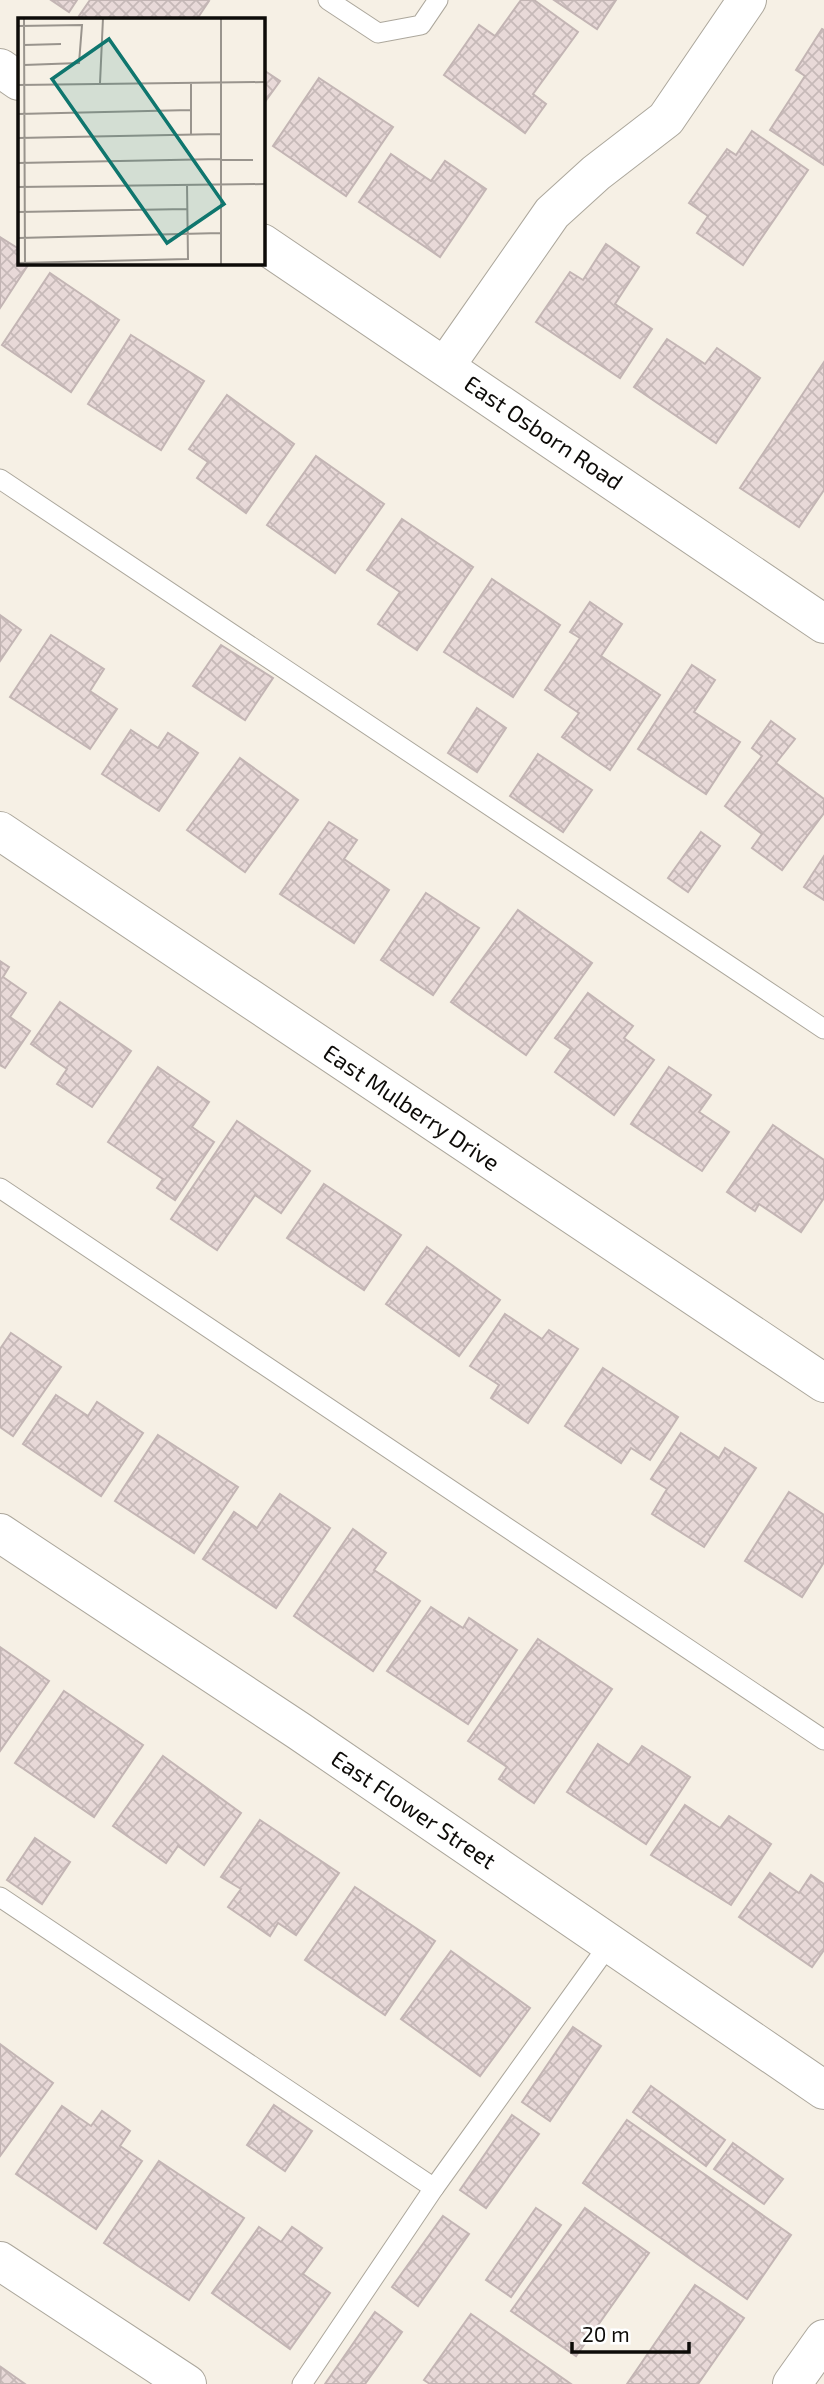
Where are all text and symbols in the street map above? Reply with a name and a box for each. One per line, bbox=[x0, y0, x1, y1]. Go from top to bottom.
inset map bbox=[18, 18, 264, 264]
street label: East Osborn Road bbox=[459, 369, 629, 495]
street label: East Mulberry Drive bbox=[319, 1038, 505, 1176]
street label: East Flower Street bbox=[326, 1744, 502, 1875]
scale bar bbox=[572, 2310, 689, 2354]
text: 20 m bbox=[582, 2321, 630, 2346]

